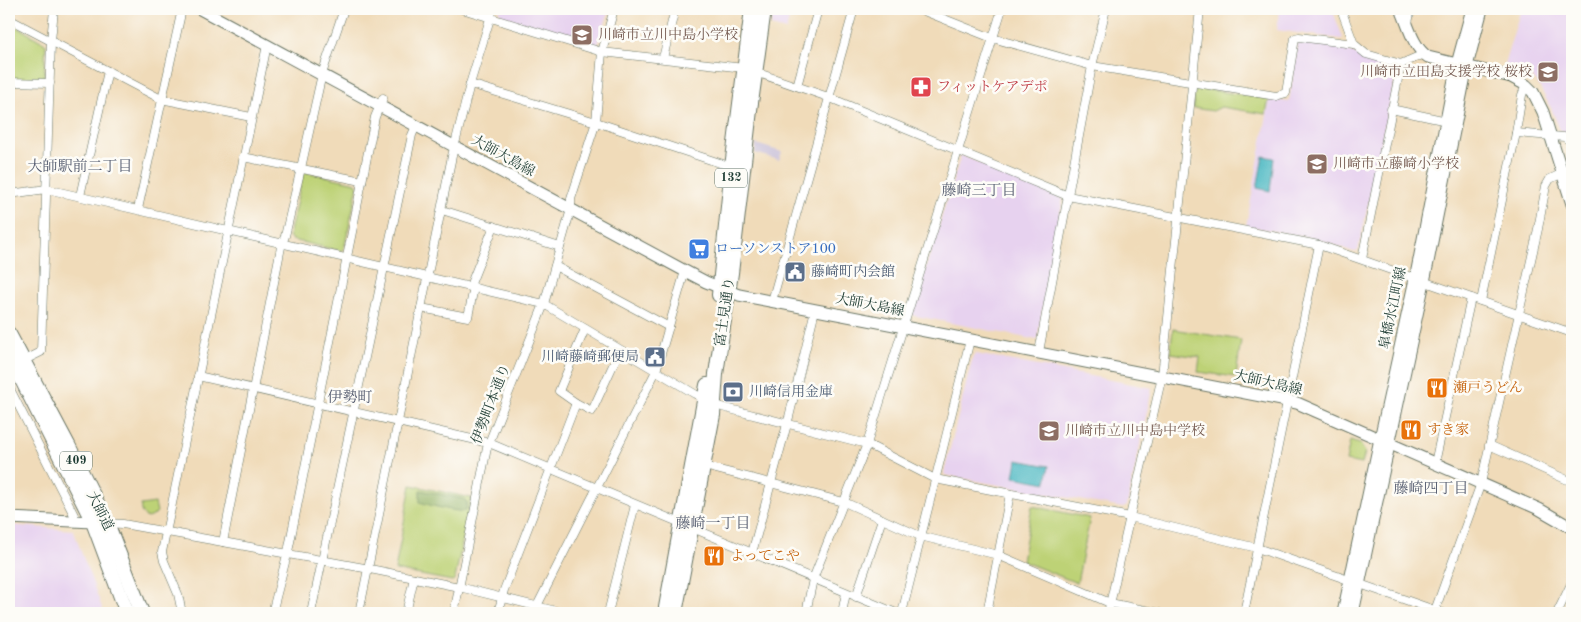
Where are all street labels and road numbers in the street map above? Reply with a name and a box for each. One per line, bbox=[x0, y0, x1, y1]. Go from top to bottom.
street label: 大師大島線 bbox=[469, 132, 537, 179]
road number: 132 bbox=[715, 168, 747, 188]
street label: 皐橋水江町線 bbox=[1376, 265, 1409, 351]
street label: 富士見通り bbox=[712, 276, 737, 348]
street label: 大師大島線 bbox=[834, 290, 906, 319]
street label: 伊勢町本通り bbox=[468, 362, 513, 446]
street label: 大師大島線 bbox=[1232, 367, 1304, 398]
road number: 409 bbox=[60, 452, 92, 471]
street label: 大師道 bbox=[84, 489, 117, 533]

